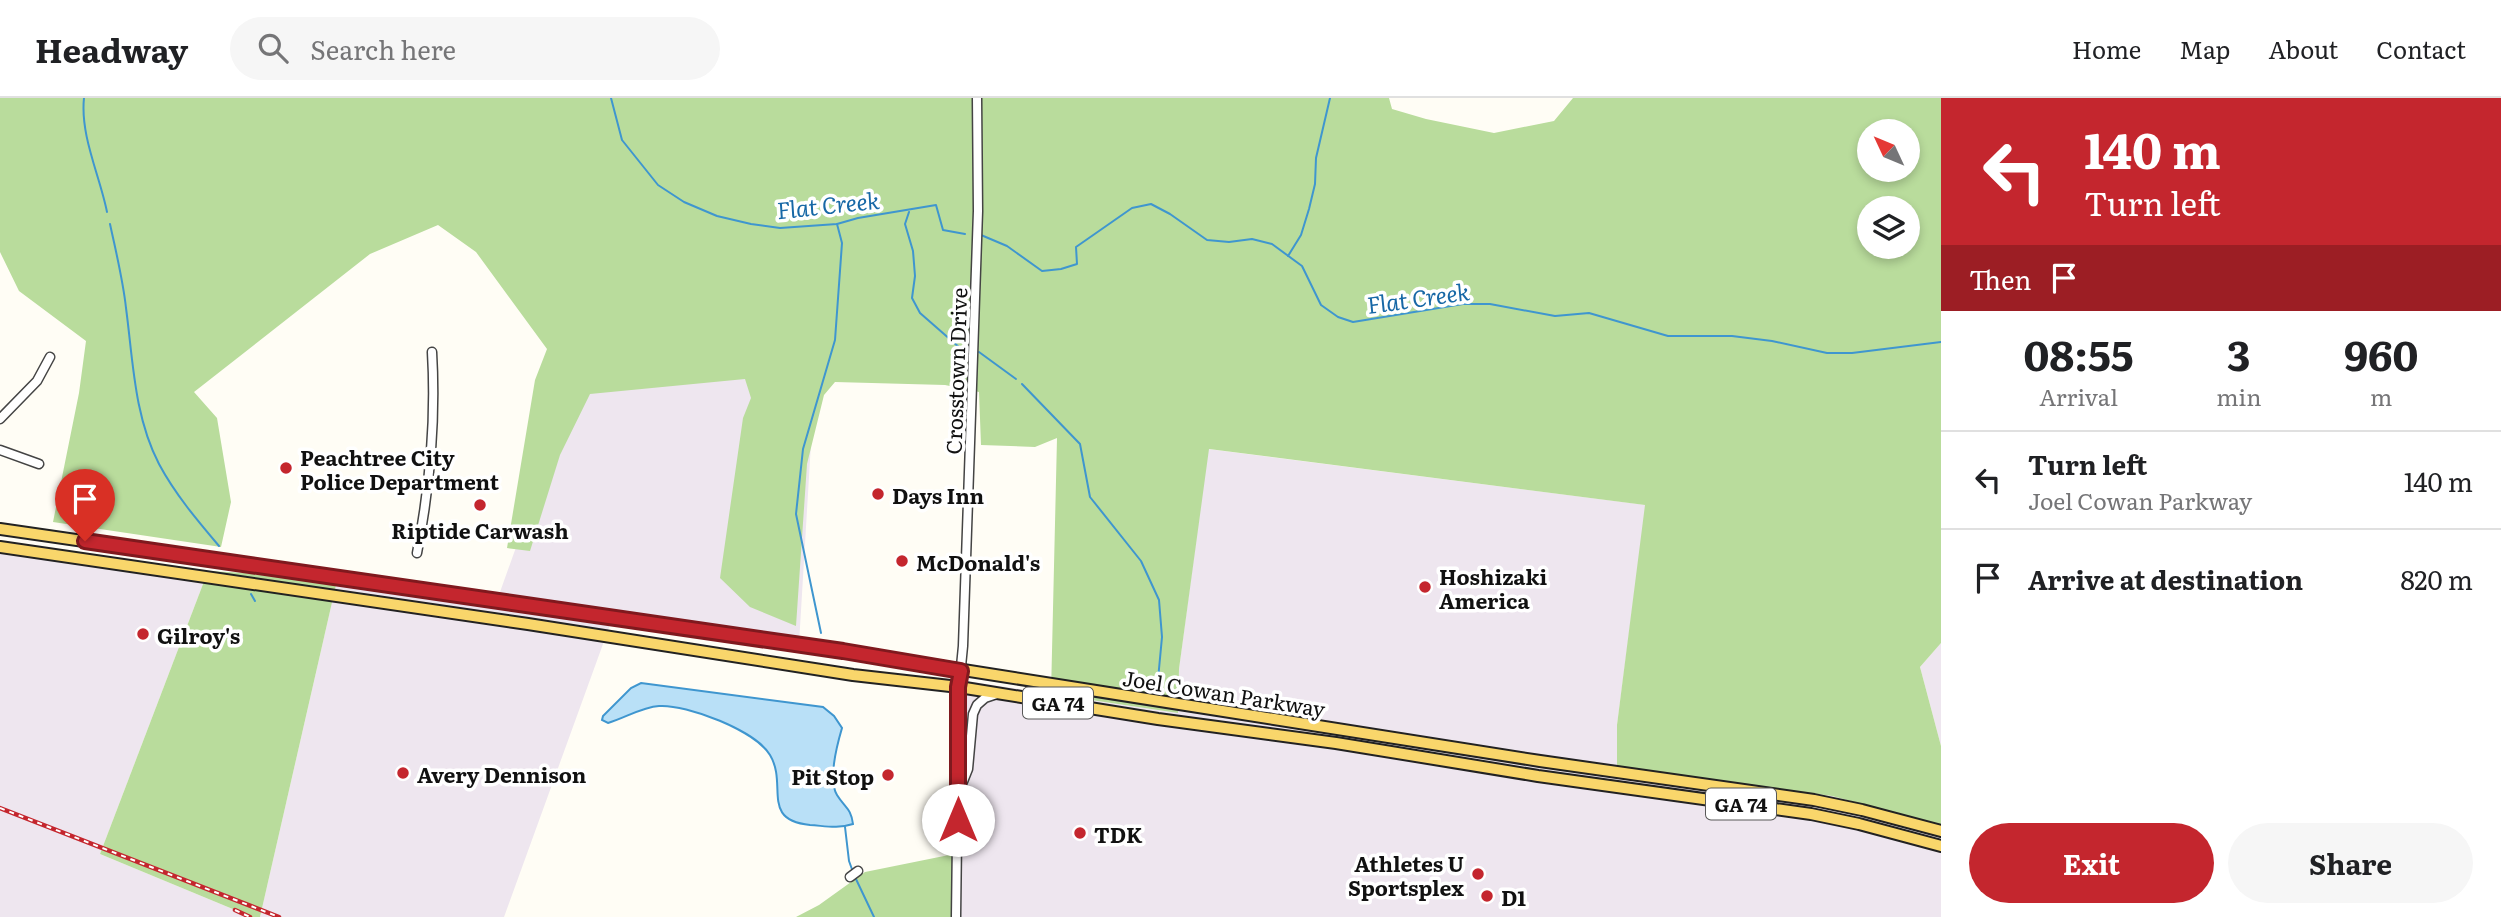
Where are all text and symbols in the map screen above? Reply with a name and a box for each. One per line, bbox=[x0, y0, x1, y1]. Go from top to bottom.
search box bbox=[230, 17, 720, 80]
text: Headway bbox=[35, 24, 188, 73]
icon: search bbox=[254, 29, 292, 67]
text: Search here bbox=[310, 29, 456, 68]
text: Home bbox=[2072, 31, 2141, 66]
text: Map bbox=[2179, 31, 2230, 66]
text: About bbox=[2268, 31, 2338, 66]
text: Contact bbox=[2376, 31, 2466, 66]
text: 140 m bbox=[2084, 111, 2221, 184]
north arrow bbox=[1857, 119, 1920, 182]
map controls bbox=[1857, 119, 1920, 259]
icon: left bbox=[1969, 126, 2060, 217]
text: Turn left bbox=[2084, 178, 2221, 226]
water label: Flat Creek bbox=[775, 182, 881, 226]
button: layers bbox=[1857, 196, 1920, 259]
text: Then bbox=[1969, 259, 2031, 298]
icon: arrive bbox=[2045, 259, 2083, 297]
water label: Flat Creek bbox=[1365, 273, 1472, 321]
street label: Crosstown Drive bbox=[937, 287, 973, 455]
text: 08:55 bbox=[2024, 322, 2134, 384]
text: 3 bbox=[2227, 322, 2250, 384]
text: 960 bbox=[2344, 322, 2418, 384]
text: Arrival bbox=[2039, 379, 2118, 413]
text: min bbox=[2216, 379, 2261, 413]
text: m bbox=[2370, 379, 2392, 413]
place label: Peachtree City Police Department bbox=[300, 441, 500, 496]
text: Turn left bbox=[2028, 444, 2147, 483]
marker: Peachtree City Police Department bbox=[278, 460, 294, 476]
icon: left bbox=[1969, 461, 2007, 499]
text: 140 m bbox=[2404, 461, 2473, 500]
pin bbox=[55, 469, 115, 541]
place label: Days Inn bbox=[892, 479, 985, 510]
icon: arrive bbox=[66, 480, 104, 518]
text: Joel Cowan Parkway bbox=[2028, 483, 2252, 517]
marker: Days Inn bbox=[870, 486, 886, 502]
marker: Riptide Carwash bbox=[472, 497, 488, 513]
place label: Riptide Carwash bbox=[391, 514, 569, 545]
place label: McDonald's bbox=[916, 546, 1040, 577]
marker: McDonald's bbox=[894, 553, 910, 569]
icon: arrive bbox=[1969, 559, 2007, 597]
text: Arrive at destination bbox=[2028, 559, 2303, 598]
text: 820 m bbox=[2400, 559, 2473, 598]
place label: Hoshizaki America bbox=[1439, 560, 1548, 615]
marker: Hoshizaki America bbox=[1417, 579, 1433, 595]
place label: Gilroy's bbox=[157, 619, 240, 650]
marker: Gilroy's bbox=[135, 626, 151, 642]
street label: Joel Cowan Parkway bbox=[1120, 661, 1328, 723]
road number: GA 74 bbox=[1023, 688, 1093, 718]
place label: Avery Dennison bbox=[417, 758, 587, 789]
place label: Pit Stop bbox=[791, 760, 874, 791]
marker: Avery Dennison bbox=[395, 765, 411, 781]
marker: Pit Stop bbox=[880, 767, 896, 783]
position arrow bbox=[921, 783, 995, 857]
road number: GA 74 bbox=[1706, 789, 1776, 820]
place label: TDK bbox=[1094, 818, 1143, 849]
button: Exit bbox=[1969, 823, 2214, 903]
button: Share bbox=[2228, 823, 2473, 903]
marker: TDK bbox=[1072, 825, 1088, 841]
place label: Athletes U Sportsplex bbox=[1348, 847, 1464, 902]
marker: Athletes U Sportsplex bbox=[1470, 866, 1486, 882]
place label: D1 bbox=[1501, 881, 1526, 912]
marker: D1 bbox=[1479, 888, 1495, 904]

